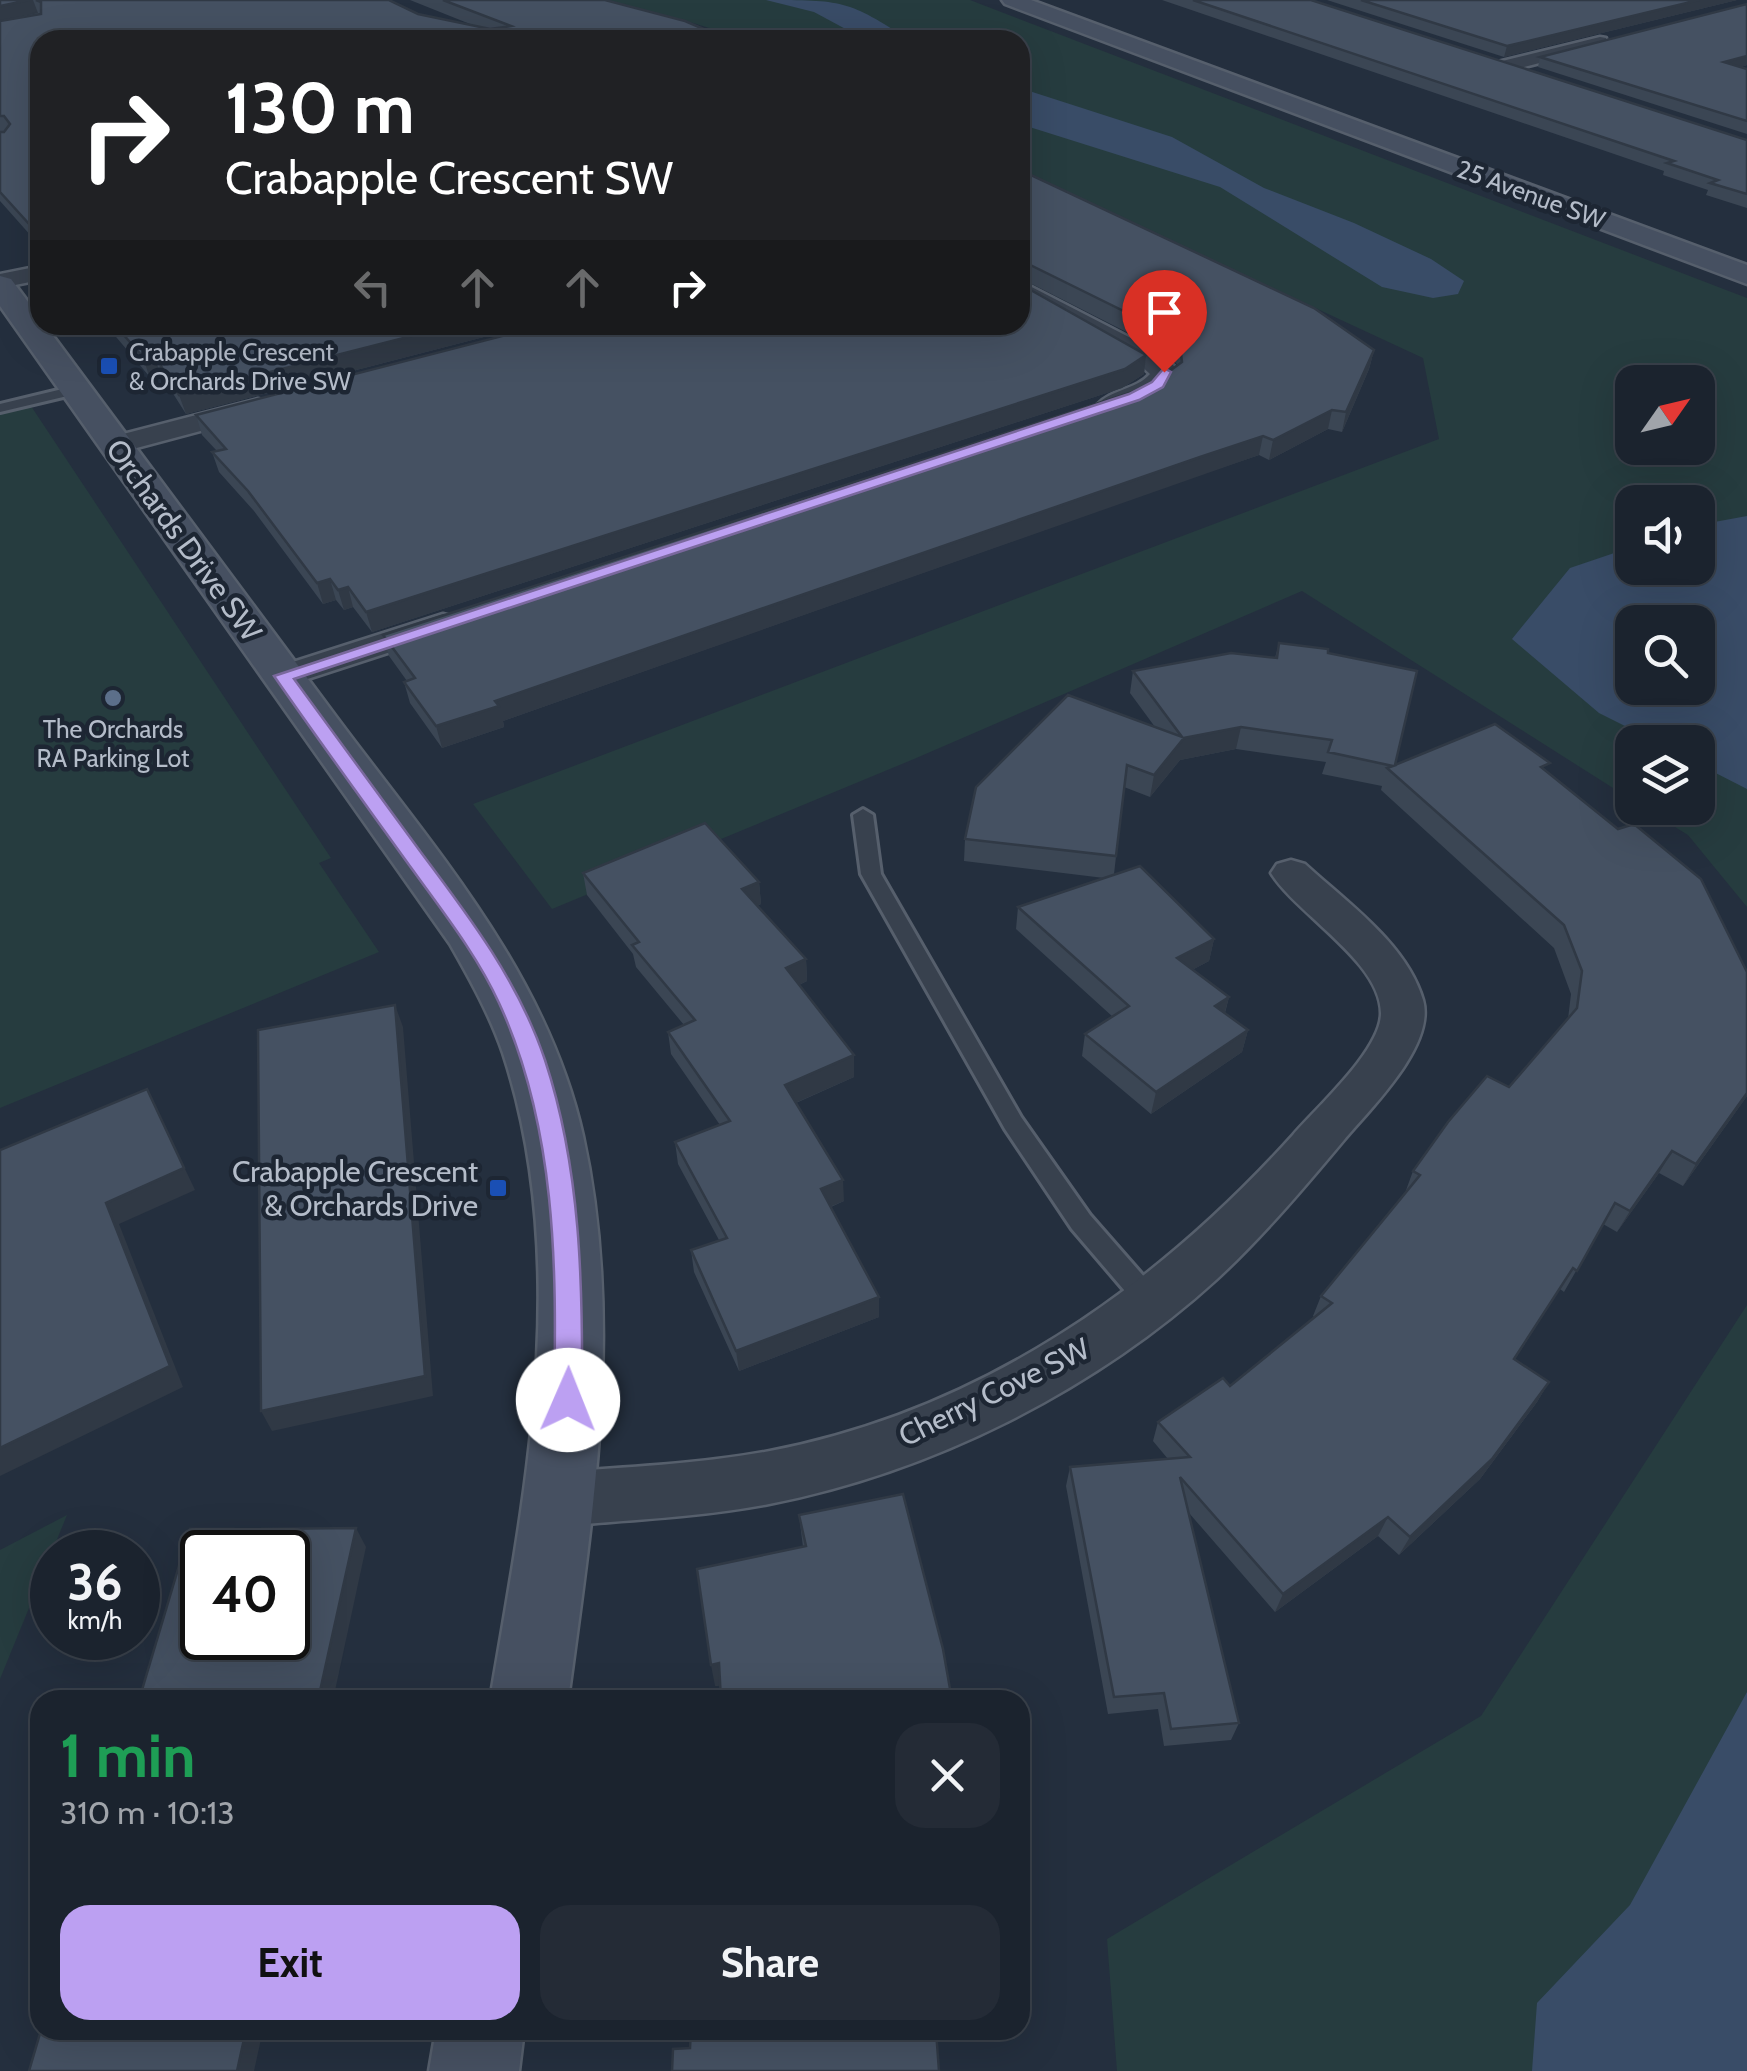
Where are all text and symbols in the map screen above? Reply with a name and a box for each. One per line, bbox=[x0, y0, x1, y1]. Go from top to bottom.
text: 130 m bbox=[225, 65, 415, 151]
icon: right bbox=[60, 70, 190, 200]
text: Crabapple Crescent SW bbox=[225, 151, 673, 205]
street label: 25 Avenue SW bbox=[1453, 153, 1609, 235]
icon: left bbox=[345, 260, 400, 315]
icon: ahead bbox=[450, 260, 505, 315]
icon: ahead bbox=[555, 260, 610, 315]
icon: right bbox=[660, 260, 715, 315]
pin bbox=[1122, 270, 1207, 373]
icon: arrive bbox=[1137, 285, 1192, 340]
place label: Crabapple Crescent & Orchards Drive SW bbox=[129, 337, 351, 396]
marker: Crabapple Crescent & Orchards Drive SW bbox=[98, 355, 120, 377]
north arrow bbox=[1615, 365, 1715, 465]
map controls bbox=[1615, 365, 1715, 825]
street label: Orchards Drive SW bbox=[98, 432, 270, 649]
button: sound bbox=[1615, 485, 1715, 585]
button: search bbox=[1615, 605, 1715, 705]
marker: The Orchards RA Parking Lot bbox=[102, 687, 124, 709]
place label: The Orchards RA Parking Lot bbox=[37, 714, 190, 773]
button: layers bbox=[1615, 725, 1715, 825]
place label: Crabapple Crescent & Orchards Drive bbox=[232, 1153, 478, 1224]
marker: Crabapple Crescent & Orchards Drive bbox=[487, 1177, 509, 1199]
street label: Cherry Cove SW bbox=[893, 1330, 1096, 1454]
position arrow bbox=[516, 1348, 620, 1452]
speed limit sign: 40 bbox=[180, 1530, 310, 1660]
text: 36 bbox=[67, 1552, 123, 1613]
text: km/h bbox=[68, 1605, 122, 1635]
text: 1 min bbox=[60, 1719, 195, 1792]
button: close bbox=[895, 1723, 1000, 1828]
text: 310 m · 10:13 bbox=[60, 1793, 235, 1832]
button: Exit bbox=[60, 1905, 520, 2020]
button: Share bbox=[540, 1905, 1000, 2020]

